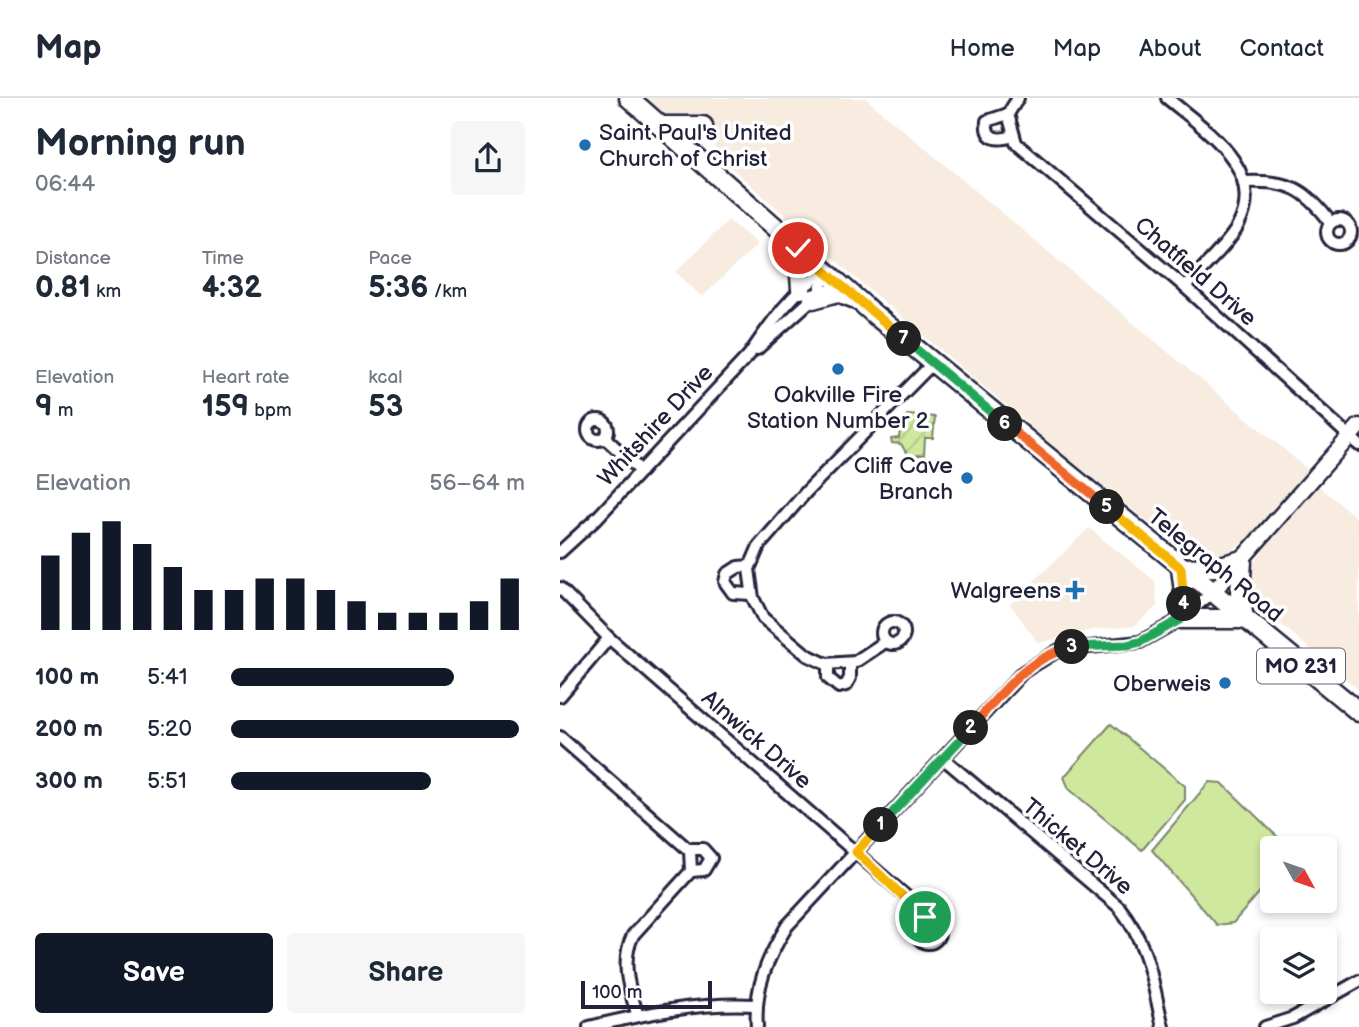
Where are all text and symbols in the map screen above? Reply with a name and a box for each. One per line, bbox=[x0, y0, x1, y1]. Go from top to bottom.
text: Map bbox=[35, 28, 101, 68]
text: Home bbox=[950, 34, 1015, 63]
text: Map bbox=[1053, 34, 1101, 63]
text: About bbox=[1139, 34, 1201, 63]
text: Contact bbox=[1239, 34, 1324, 63]
place label: Saint Paul's United Church of Christ bbox=[599, 119, 792, 173]
text: Morning run bbox=[35, 121, 246, 166]
button: share bbox=[451, 121, 525, 195]
marker: Saint Paul's United Church of Christ bbox=[577, 137, 593, 153]
text: 06:44 bbox=[35, 170, 95, 198]
street label: Chatfield Drive bbox=[1129, 211, 1262, 332]
pin bbox=[768, 218, 828, 278]
icon: check bbox=[779, 229, 817, 267]
text: Distance bbox=[35, 247, 111, 270]
text: Time bbox=[202, 247, 244, 270]
text: Pace bbox=[368, 247, 412, 270]
text: 0.81 bbox=[35, 270, 91, 306]
text: 4:32 bbox=[202, 270, 262, 306]
text: 5:36 bbox=[368, 270, 429, 306]
text: km bbox=[91, 280, 121, 303]
text: /km bbox=[429, 280, 467, 303]
pin: 7 bbox=[886, 322, 922, 356]
text: 7 bbox=[898, 327, 909, 350]
street label: Whitshire Drive bbox=[592, 359, 719, 492]
marker: Oakville Fire Station Number 2 bbox=[830, 361, 846, 377]
text: Elevation bbox=[35, 366, 114, 389]
text: Heart rate bbox=[202, 366, 289, 389]
text: kcal bbox=[368, 366, 402, 389]
place label: Oakville Fire Station Number 2 bbox=[747, 381, 929, 435]
text: 9 bbox=[35, 389, 53, 425]
text: 159 bbox=[202, 389, 249, 425]
text: 53 bbox=[368, 389, 403, 425]
text: m bbox=[53, 399, 73, 422]
text: bpm bbox=[249, 399, 292, 422]
pin: 6 bbox=[988, 406, 1022, 442]
text: 6 bbox=[999, 412, 1010, 435]
place label: Cliff Cave Branch bbox=[854, 452, 953, 506]
text: Elevation bbox=[35, 469, 131, 497]
text: 56–64 m bbox=[429, 469, 525, 497]
marker: Cliff Cave Branch bbox=[959, 470, 975, 486]
pin: 5 bbox=[1090, 490, 1124, 524]
text: 5 bbox=[1101, 495, 1112, 518]
street label: Telegraph Road bbox=[1142, 503, 1289, 629]
place label: Walgreens bbox=[951, 577, 1061, 605]
marker: Walgreens bbox=[1067, 582, 1083, 598]
pin: 4 bbox=[1166, 587, 1202, 622]
text: 4 bbox=[1178, 592, 1189, 615]
pin: 3 bbox=[1054, 630, 1090, 664]
text: 3 bbox=[1066, 635, 1077, 658]
road number: MO 231 bbox=[1257, 648, 1345, 684]
text: 100 m bbox=[35, 663, 99, 691]
text: 5:41 bbox=[147, 663, 188, 691]
place label: Oberweis bbox=[1113, 670, 1211, 698]
marker: Oberweis bbox=[1217, 675, 1233, 691]
street label: Alnwick Drive bbox=[696, 684, 817, 795]
pin: 2 bbox=[954, 710, 988, 746]
text: 200 m bbox=[35, 715, 103, 743]
text: 5:20 bbox=[147, 715, 192, 743]
text: 2 bbox=[965, 716, 976, 739]
text: 300 m bbox=[35, 767, 103, 795]
text: 5:51 bbox=[147, 767, 187, 795]
street label: Thicket Drive bbox=[1016, 793, 1138, 901]
pin: 1 bbox=[864, 808, 898, 842]
text: 1 bbox=[877, 813, 885, 836]
north arrow bbox=[1260, 836, 1337, 914]
map controls bbox=[1260, 836, 1337, 1004]
pin bbox=[895, 887, 955, 947]
icon: arrive bbox=[906, 898, 944, 936]
button: layers bbox=[1260, 927, 1337, 1004]
button: Save bbox=[35, 933, 273, 1013]
button: Share bbox=[287, 933, 525, 1013]
scale bar bbox=[581, 978, 712, 1010]
text: 100 m bbox=[592, 981, 643, 1004]

